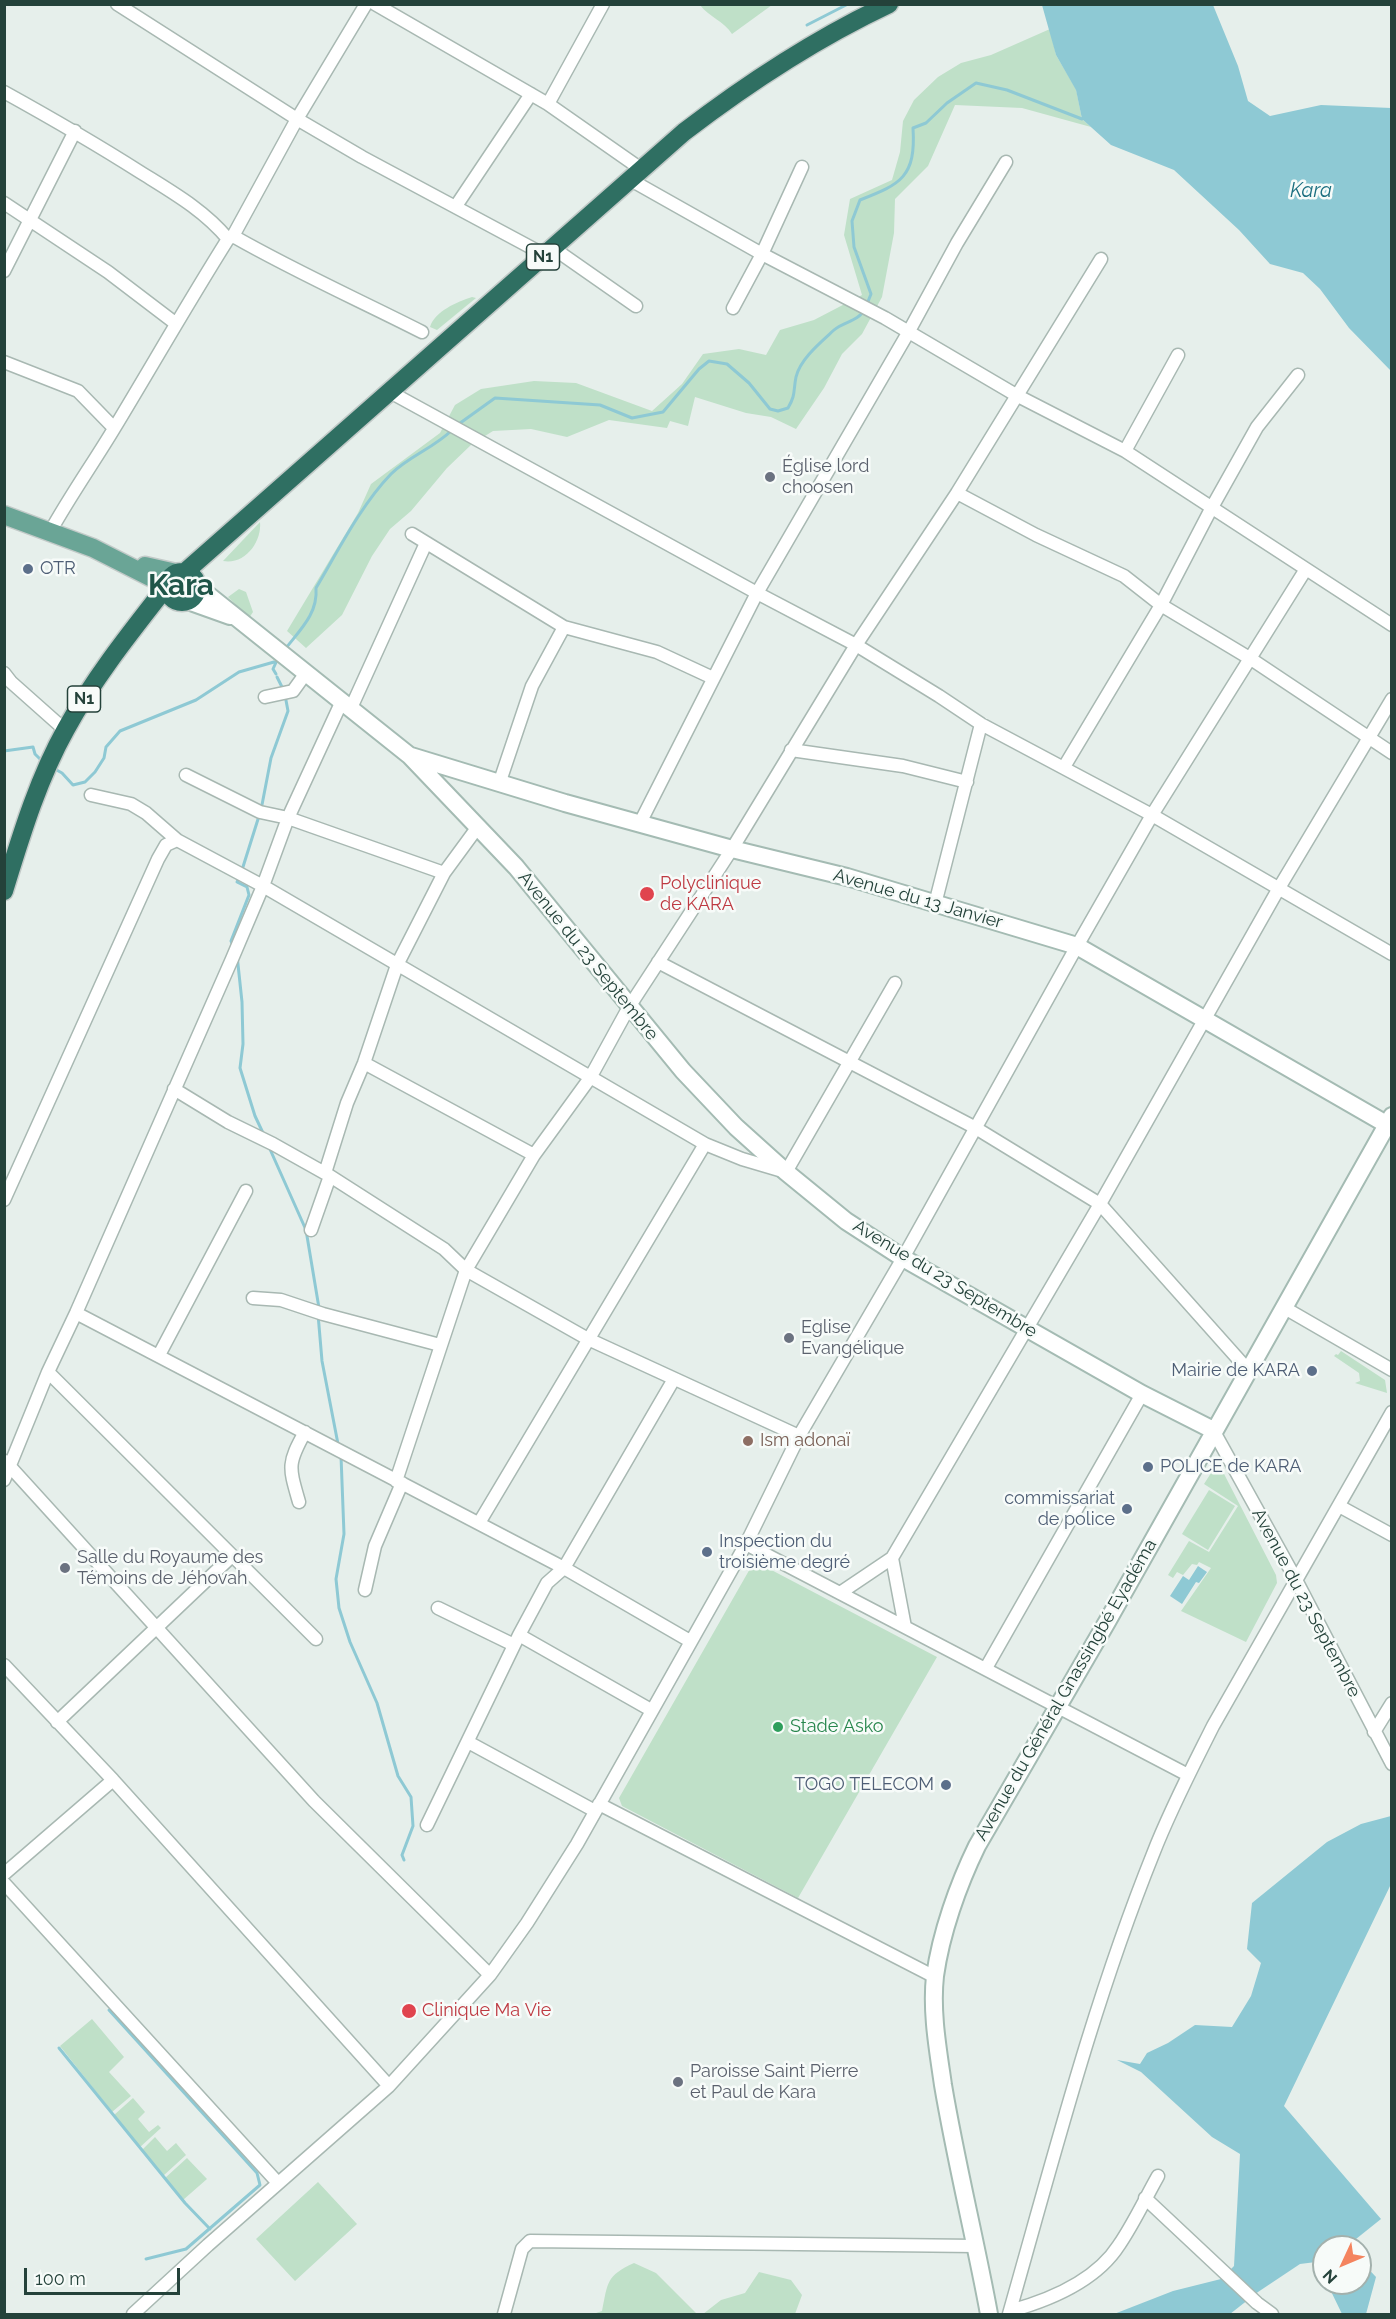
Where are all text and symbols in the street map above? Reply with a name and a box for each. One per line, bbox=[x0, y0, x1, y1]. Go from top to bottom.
water label: Kara bbox=[1290, 179, 1332, 203]
road number: N1 bbox=[526, 244, 560, 270]
place label: Église lord choosen bbox=[782, 456, 869, 498]
marker: Église lord choosen bbox=[763, 470, 777, 484]
place label: OTR bbox=[40, 558, 76, 580]
marker: OTR bbox=[21, 562, 35, 576]
district label: Kara bbox=[148, 568, 214, 604]
road number: N1 bbox=[68, 686, 100, 712]
street label: Avenue du 13 Janvier bbox=[831, 864, 1005, 934]
street label: Avenue du 23 Septembre bbox=[513, 867, 663, 1045]
place label: Polyclinique de KARA bbox=[660, 873, 761, 916]
marker: Polyclinique de KARA bbox=[638, 885, 656, 903]
street label: Avenue du 23 Septembre bbox=[849, 1215, 1041, 1343]
place label: Eglise Evangélique bbox=[801, 1317, 904, 1360]
marker: Eglise Evangélique bbox=[782, 1331, 796, 1345]
place label: Mairie de KARA bbox=[1171, 1360, 1300, 1382]
marker: Mairie de KARA bbox=[1305, 1364, 1319, 1378]
place label: Ism adonaï bbox=[760, 1430, 850, 1452]
marker: Ism adonaï bbox=[741, 1434, 755, 1448]
place label: POLICE de KARA bbox=[1160, 1456, 1302, 1478]
marker: POLICE de KARA bbox=[1141, 1460, 1155, 1474]
place label: commissariat de police bbox=[1004, 1488, 1115, 1530]
marker: commissariat de police bbox=[1120, 1502, 1134, 1516]
street label: Avenue du 23 Septembre bbox=[1247, 1505, 1365, 1701]
place label: Inspection du troisième degré bbox=[719, 1531, 850, 1574]
street label: Avenue du Général Gnassingbé Eyadéma bbox=[970, 1535, 1162, 1845]
marker: Inspection du troisième degré bbox=[700, 1545, 714, 1559]
place label: Salle du Royaume des Témoins de Jéhovah bbox=[77, 1547, 263, 1590]
marker: Salle du Royaume des Témoins de Jéhovah bbox=[58, 1561, 72, 1575]
place label: Stade Asko bbox=[790, 1716, 883, 1738]
marker: Stade Asko bbox=[771, 1720, 785, 1734]
place label: TOGO TELECOM bbox=[794, 1774, 934, 1796]
marker: TOGO TELECOM bbox=[939, 1778, 953, 1792]
place label: Clinique Ma Vie bbox=[422, 2000, 551, 2022]
marker: Clinique Ma Vie bbox=[400, 2002, 418, 2020]
place label: Paroisse Saint Pierre et Paul de Kara bbox=[690, 2061, 858, 2104]
marker: Paroisse Saint Pierre et Paul de Kara bbox=[671, 2075, 685, 2089]
north arrow bbox=[1312, 2235, 1372, 2295]
scale bar bbox=[27, 2256, 183, 2294]
text: N bbox=[1319, 2265, 1341, 2287]
text: 100 m bbox=[35, 2268, 86, 2289]

